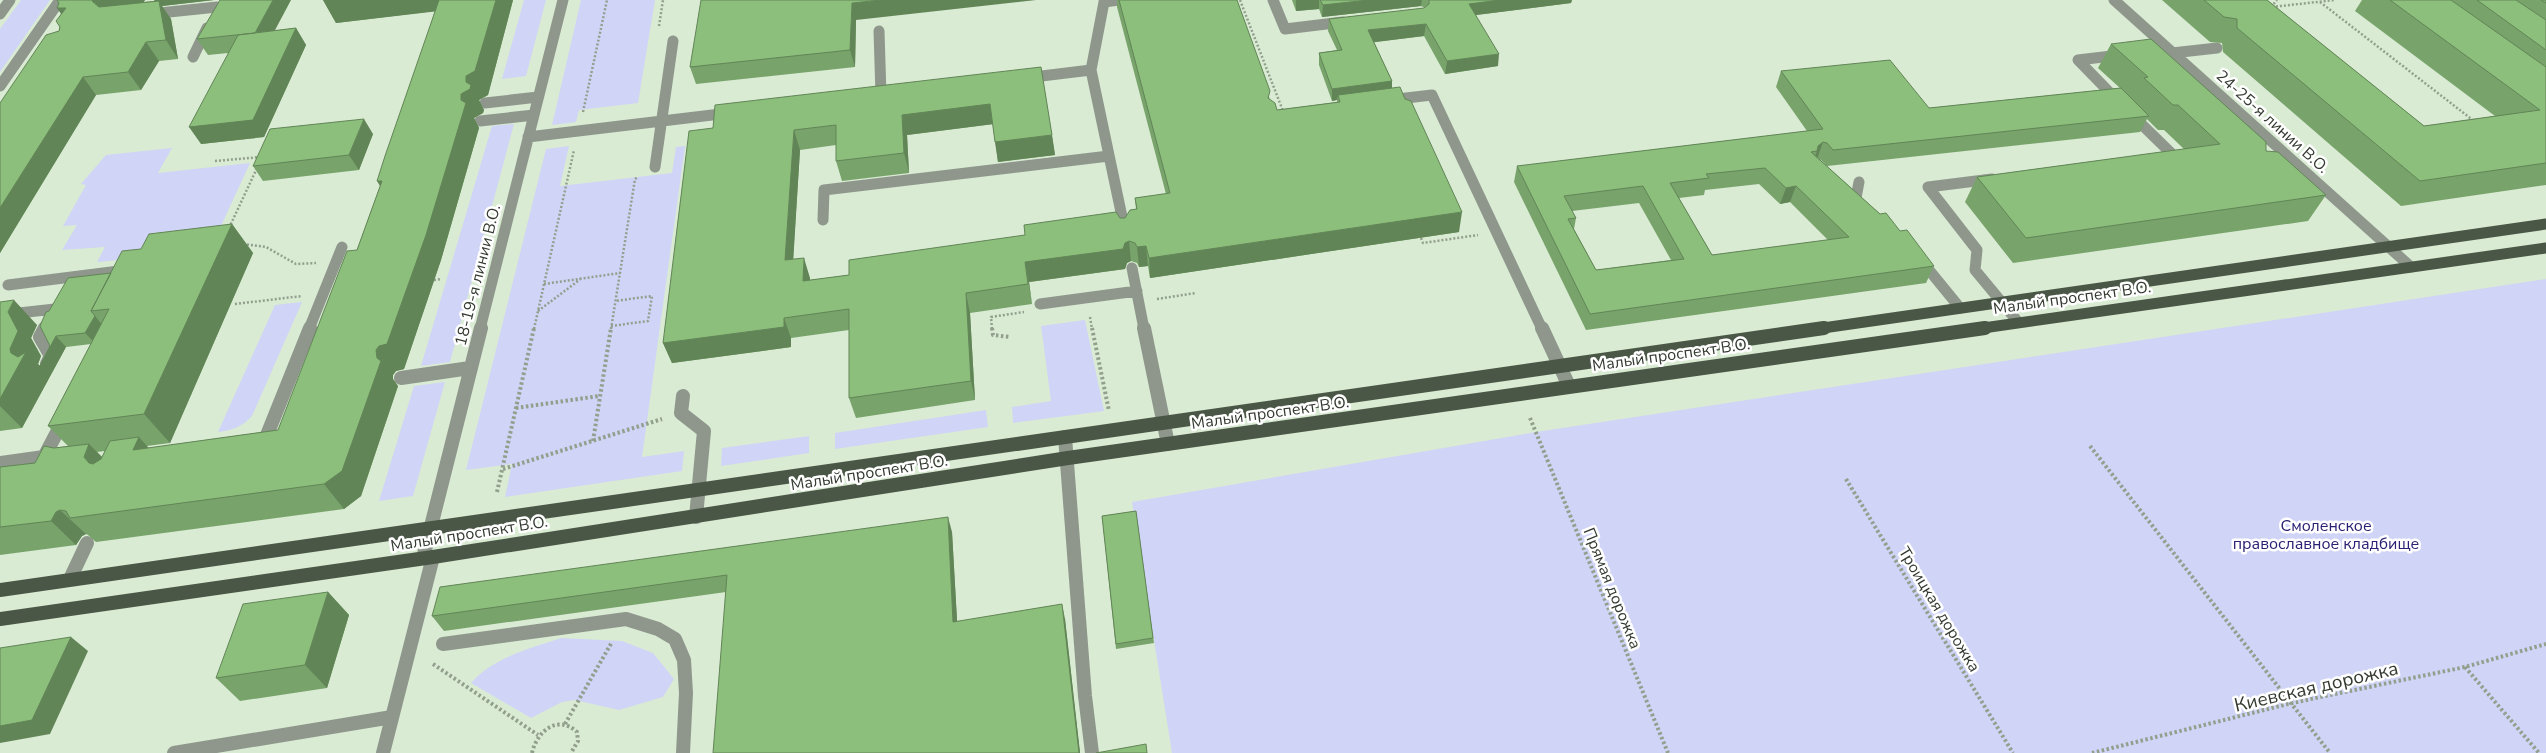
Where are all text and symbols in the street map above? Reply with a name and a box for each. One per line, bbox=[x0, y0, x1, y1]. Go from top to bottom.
street label: 24-25-я линии В.О. bbox=[2211, 65, 2333, 178]
street label: 18-19-я линии В.О. bbox=[450, 202, 506, 348]
street label: Малый проспект В.О. bbox=[1992, 276, 2152, 320]
street label: Малый проспект В.О. bbox=[1591, 333, 1751, 377]
street label: Малый проспект В.О. bbox=[1190, 391, 1350, 435]
street label: Малый проспект В.О. bbox=[789, 450, 949, 496]
street label: Малый проспект В.О. bbox=[389, 511, 549, 557]
park label: Смоленское православное кладбище bbox=[2233, 515, 2419, 555]
street label: Прямая дорожка bbox=[1578, 525, 1646, 652]
street label: Троицкая дорожка bbox=[1893, 543, 1985, 676]
street label: Киевская дорожка bbox=[2232, 655, 2401, 718]

